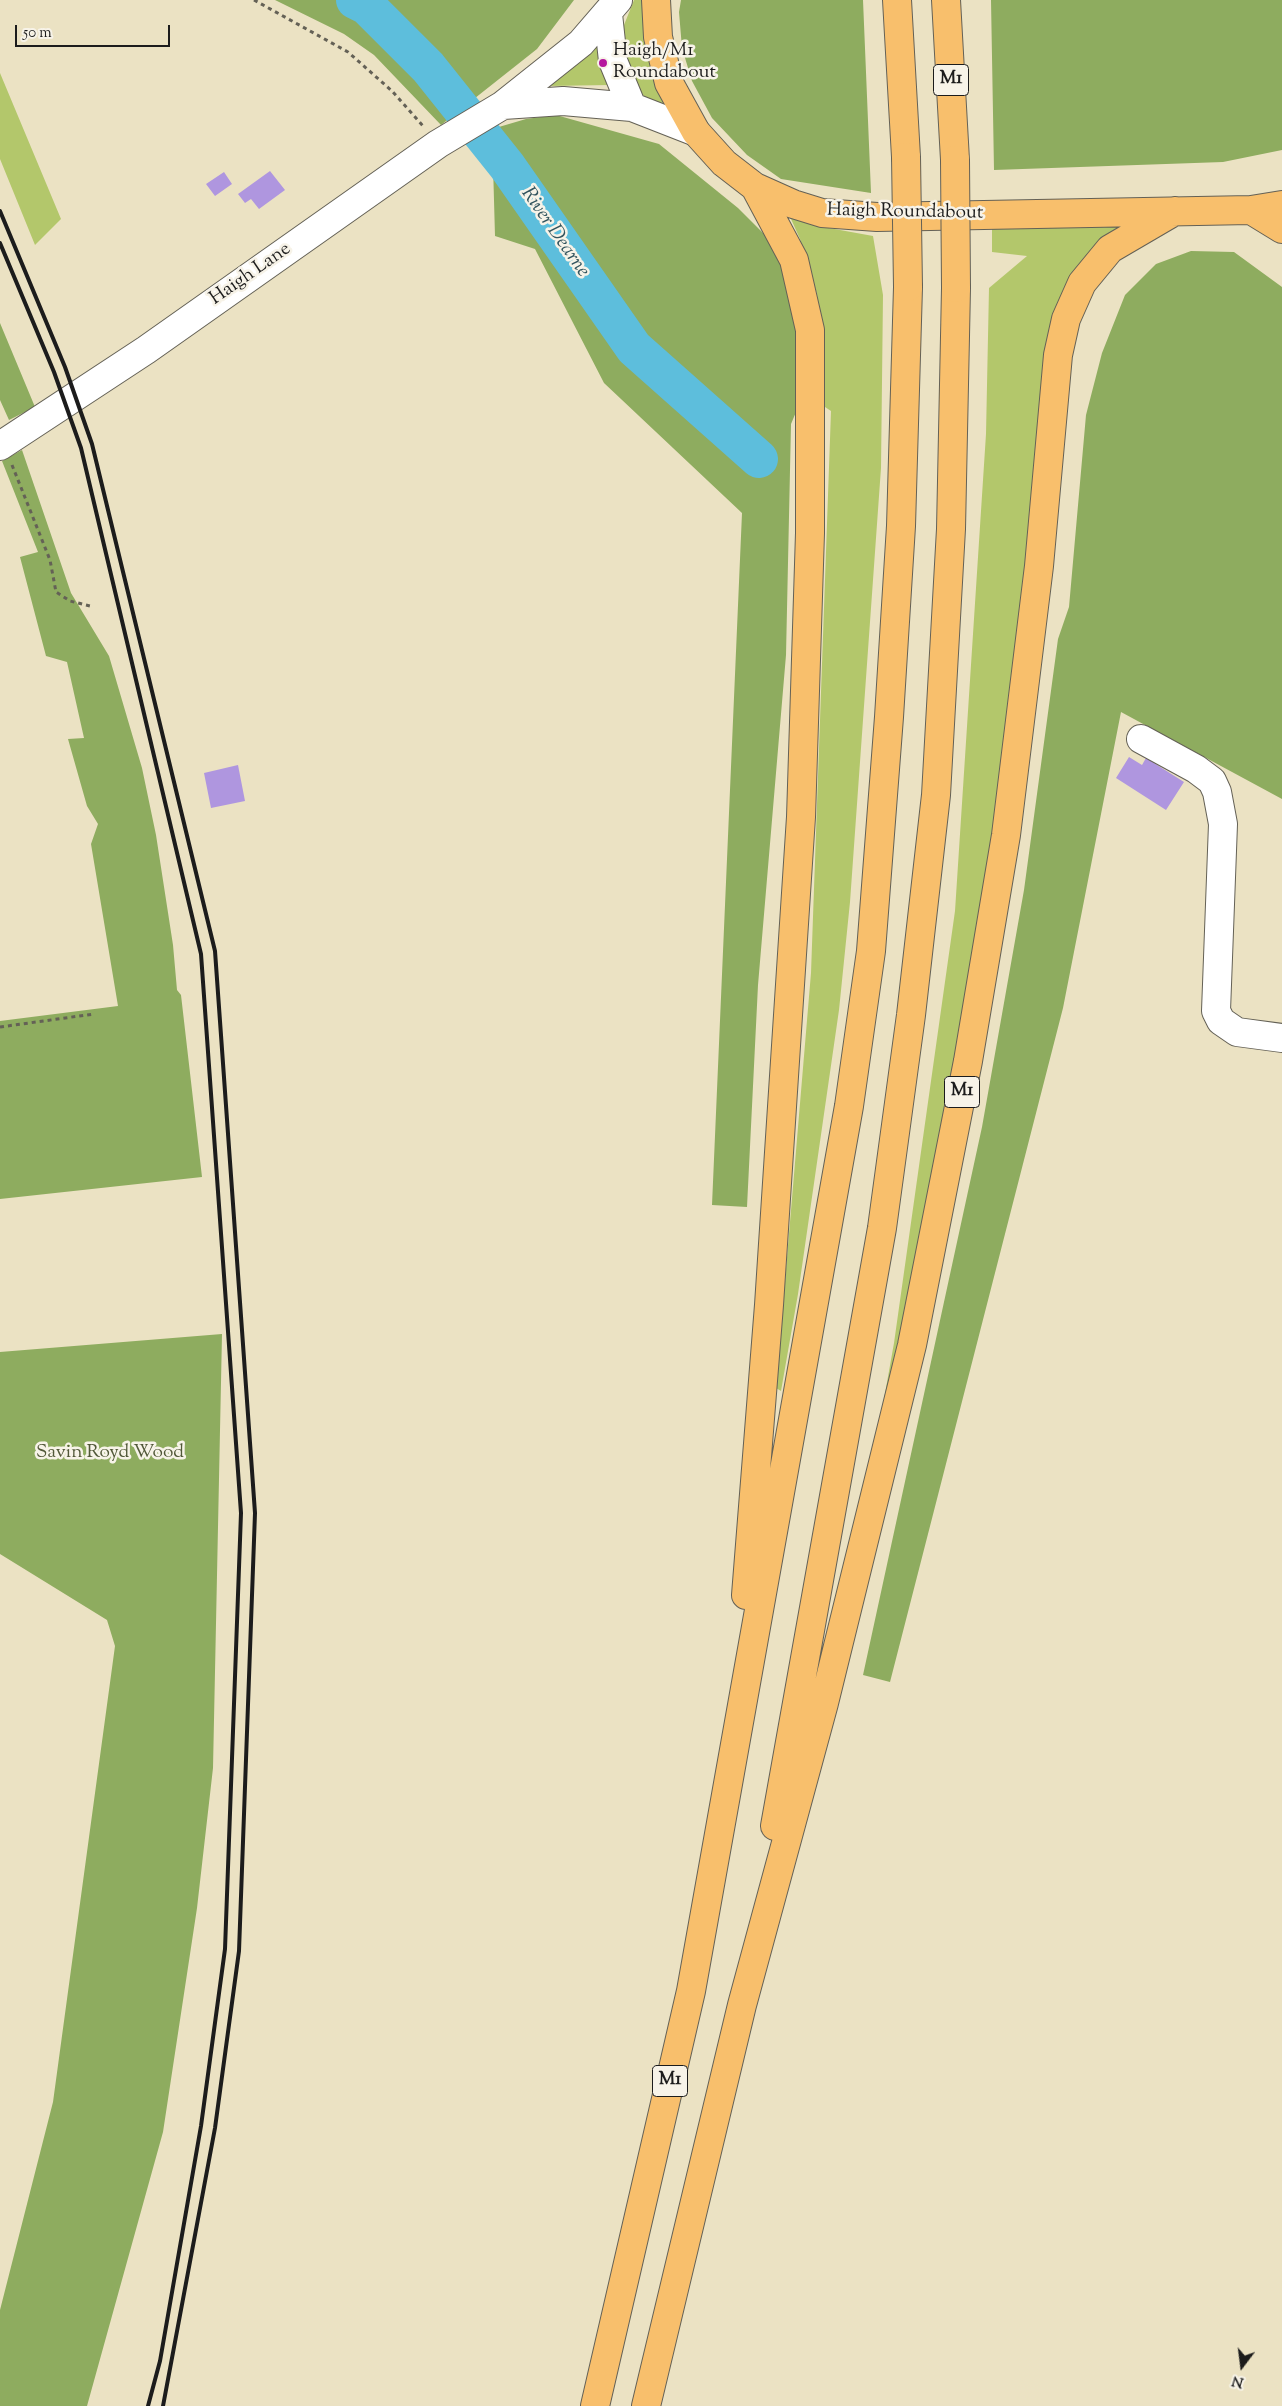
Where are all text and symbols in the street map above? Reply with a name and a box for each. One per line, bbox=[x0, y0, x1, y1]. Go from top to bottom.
scale bar bbox=[18, 15, 172, 47]
text: 50 m bbox=[23, 23, 52, 44]
place label: Haigh/M1 Roundabout bbox=[613, 41, 716, 85]
marker: Haigh/M1 Roundabout bbox=[597, 57, 609, 69]
road number: M1 bbox=[934, 64, 968, 96]
water label: River Dearne bbox=[514, 184, 594, 282]
street label: Haigh Roundabout bbox=[827, 200, 983, 226]
street label: Haigh Lane bbox=[206, 239, 296, 311]
road number: M1 bbox=[944, 1076, 980, 1108]
park label: Savin Royd Wood bbox=[36, 1443, 184, 1465]
road number: M1 bbox=[652, 2066, 688, 2096]
north arrow bbox=[1217, 2341, 1267, 2391]
text: N bbox=[1230, 2369, 1246, 2392]

